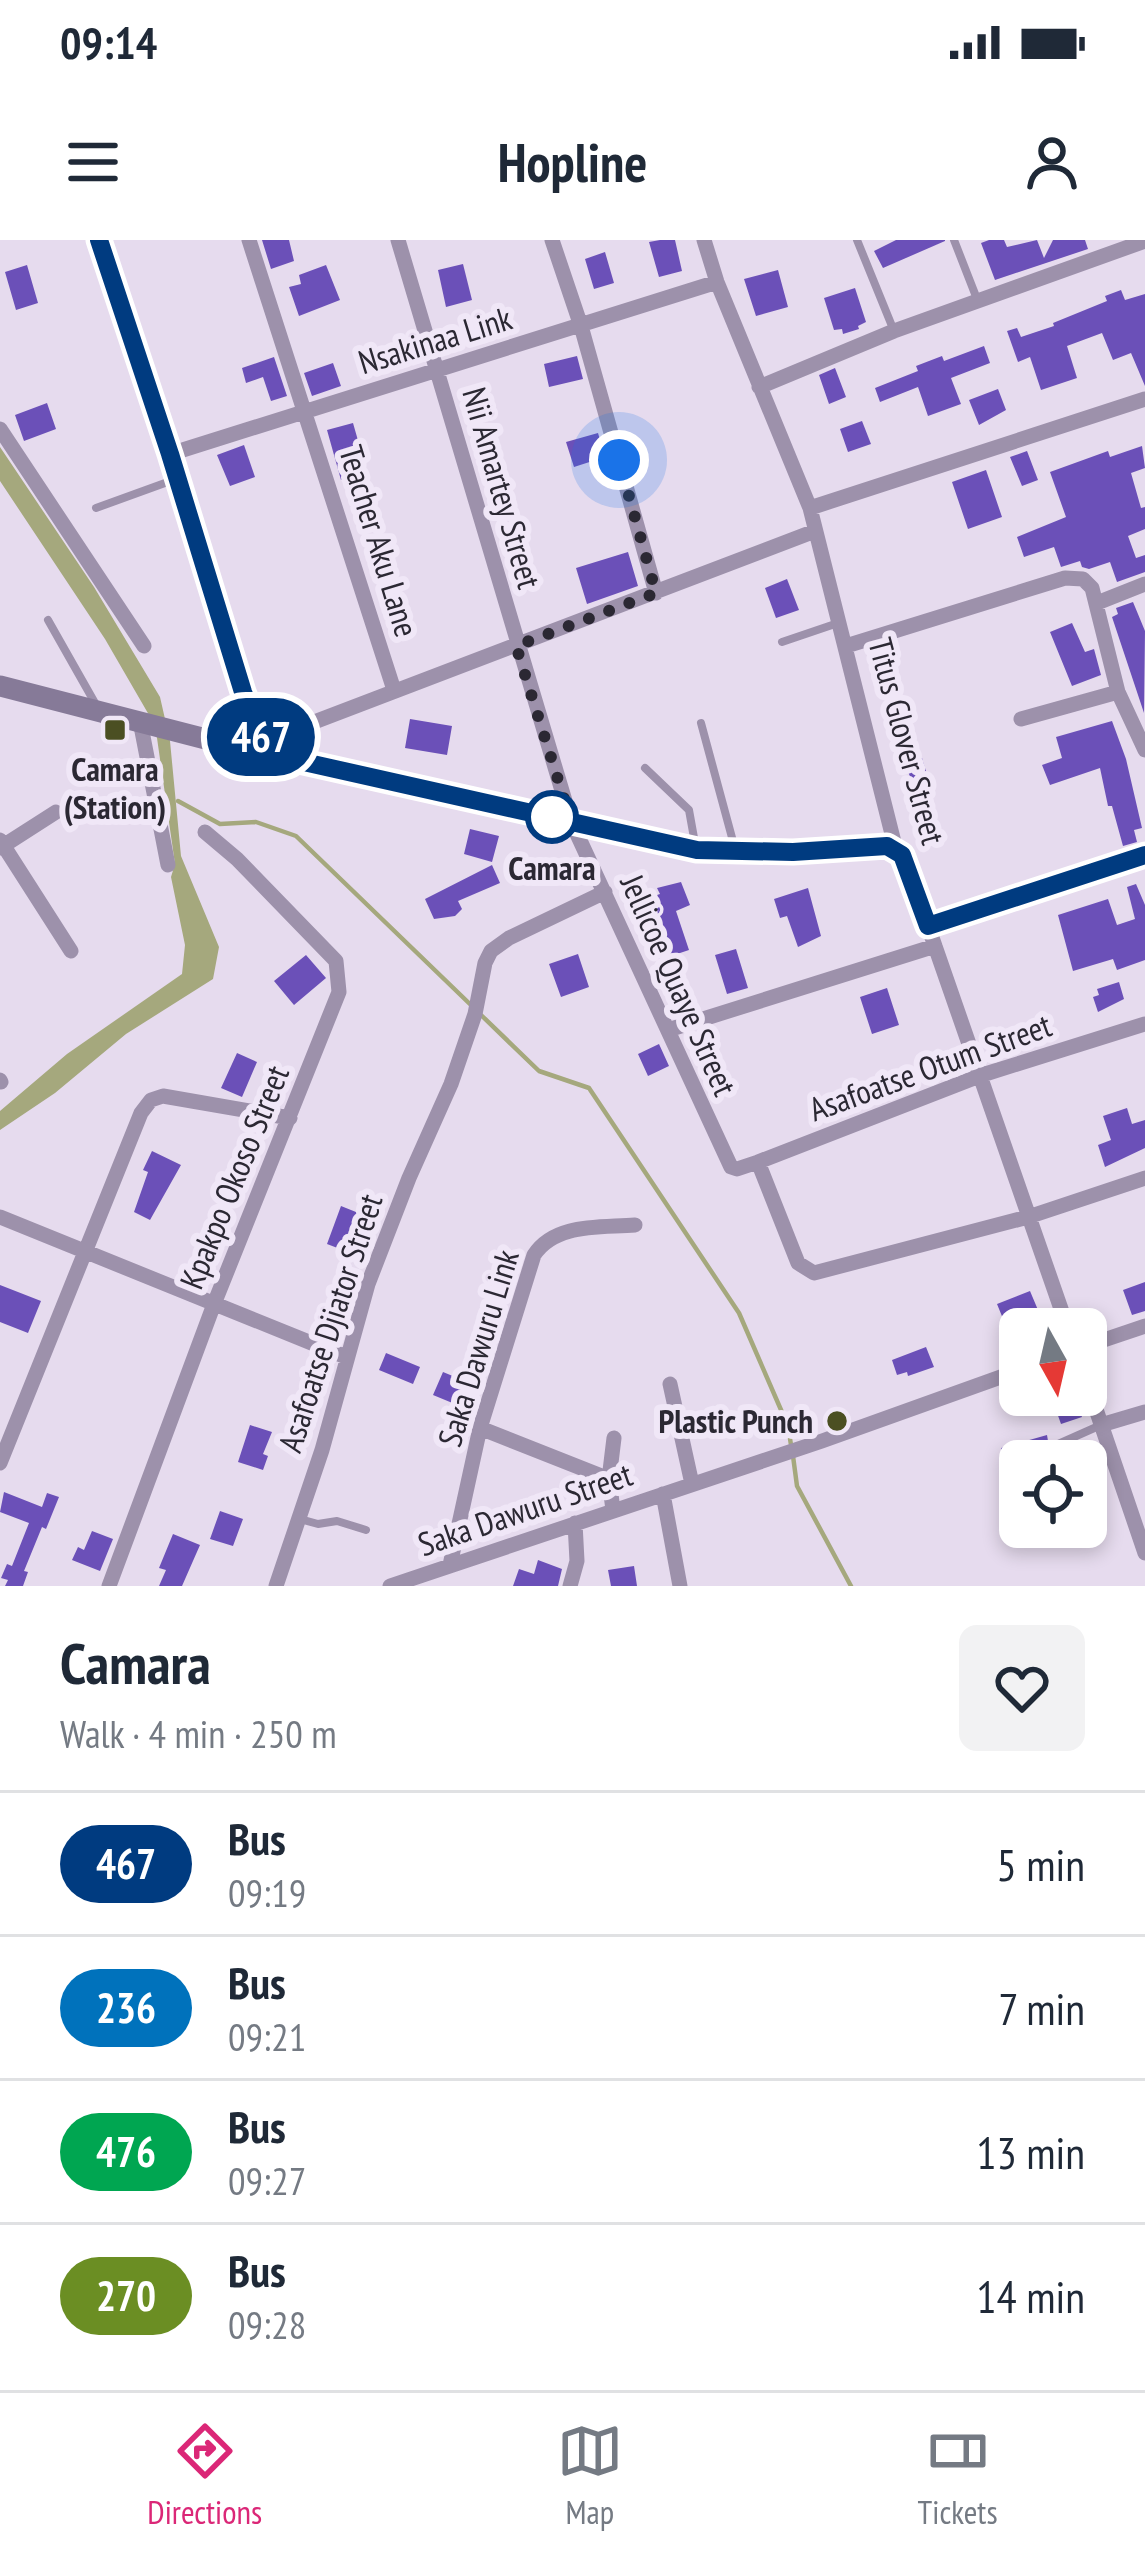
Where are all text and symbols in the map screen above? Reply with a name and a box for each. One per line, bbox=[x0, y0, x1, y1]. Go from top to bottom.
text: 09:14 bbox=[60, 13, 157, 71]
text: Hopline bbox=[498, 127, 647, 197]
icon: menu bbox=[60, 129, 126, 195]
icon: person bbox=[1019, 129, 1085, 195]
street label: Nsakinaa Link bbox=[353, 296, 517, 383]
street label: Nii Amartey Street bbox=[453, 382, 552, 593]
your location bbox=[589, 430, 649, 490]
street label: Teacher Aku Lane bbox=[330, 440, 429, 642]
street label: Titus Glover Street bbox=[859, 633, 956, 849]
line badge: 467 bbox=[192, 698, 330, 776]
text: 467 bbox=[231, 709, 291, 764]
marker: Camara (Station) bbox=[102, 717, 128, 743]
place label: Camara (Station) bbox=[64, 747, 166, 828]
marker: Camara bbox=[527, 792, 577, 842]
place label: Camara bbox=[508, 846, 596, 889]
street label: Jellicoe Quaye Street bbox=[611, 867, 747, 1102]
street label: Asafoatse Otum Street bbox=[803, 1003, 1057, 1130]
street label: Kpakpo Okoso Street bbox=[169, 1059, 298, 1295]
street label: Asafoatse Djiator Street bbox=[268, 1188, 391, 1457]
street label: Saka Dawuru Link bbox=[427, 1244, 528, 1451]
north arrow bbox=[999, 1308, 1107, 1416]
map controls bbox=[999, 1308, 1107, 1548]
place label: Plastic Punch bbox=[658, 1399, 813, 1442]
marker: Plastic Punch bbox=[824, 1408, 850, 1434]
button: locate bbox=[999, 1440, 1107, 1548]
street label: Saka Dawuru Street bbox=[412, 1452, 637, 1565]
button: heart bbox=[959, 1625, 1085, 1751]
text: Camara bbox=[60, 1626, 211, 1700]
text: Walk · 4 min · 250 m bbox=[60, 1708, 337, 1759]
text: Bus bbox=[228, 1809, 286, 1867]
text: 5 min bbox=[996, 1835, 1085, 1893]
text: 467 bbox=[96, 1836, 156, 1891]
text: 09:19 bbox=[228, 1867, 306, 1918]
text: Bus bbox=[228, 1953, 286, 2011]
text: 7 min bbox=[998, 1979, 1085, 2037]
text: 236 bbox=[96, 1980, 156, 2035]
text: 09:21 bbox=[228, 2011, 306, 2062]
text: Bus bbox=[228, 2097, 286, 2155]
text: 13 min bbox=[976, 2123, 1085, 2181]
text: 476 bbox=[96, 2124, 156, 2179]
text: 09:27 bbox=[228, 2155, 306, 2206]
text: Bus bbox=[228, 2241, 286, 2299]
text: 14 min bbox=[976, 2267, 1085, 2325]
text: 270 bbox=[96, 2268, 156, 2323]
text: 09:28 bbox=[228, 2299, 306, 2350]
tab: Directions bbox=[147, 2418, 262, 2533]
tab: Map bbox=[557, 2418, 623, 2533]
tab: Tickets bbox=[918, 2418, 998, 2533]

